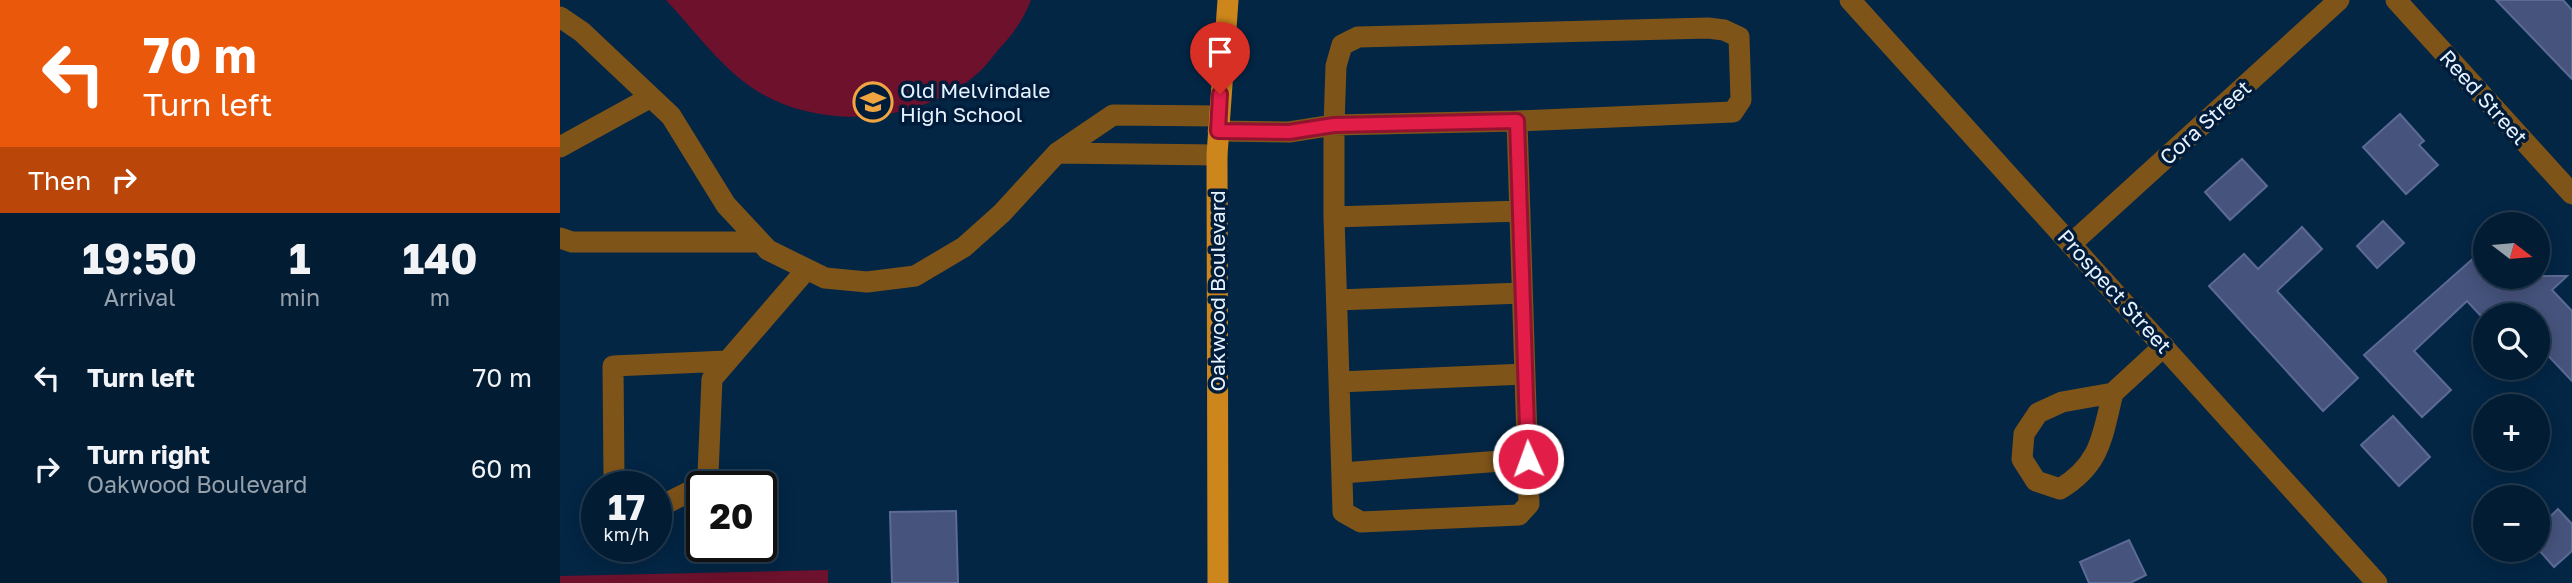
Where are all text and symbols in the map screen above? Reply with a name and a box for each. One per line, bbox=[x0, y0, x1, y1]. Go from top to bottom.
pin bbox=[1190, 22, 1250, 94]
text: 70 m bbox=[143, 25, 257, 84]
icon: left bbox=[28, 28, 119, 119]
icon: arrive bbox=[1201, 33, 1239, 71]
street label: Reed Street bbox=[2435, 44, 2533, 150]
street label: Cora Street bbox=[2154, 74, 2256, 170]
place label: Old Melvindale High School bbox=[900, 77, 1051, 127]
school or university icon: Old Melvindale High School bbox=[852, 81, 894, 123]
text: Turn left bbox=[143, 85, 272, 123]
icon: right bbox=[105, 161, 143, 199]
text: Then bbox=[28, 165, 91, 196]
street label: Oakwood Boulevard bbox=[1204, 190, 1230, 392]
north arrow bbox=[2473, 212, 2550, 289]
map controls bbox=[2473, 212, 2550, 562]
street label: Prospect Street bbox=[2053, 224, 2177, 358]
text: 19:50 bbox=[82, 233, 197, 283]
text: 1 bbox=[289, 233, 311, 283]
text: 140 bbox=[402, 233, 478, 283]
text: Arrival bbox=[104, 283, 176, 311]
text: min bbox=[279, 283, 320, 311]
text: m bbox=[430, 283, 450, 311]
button: search bbox=[2473, 303, 2550, 380]
icon: left bbox=[28, 359, 66, 397]
text: Turn left bbox=[87, 362, 195, 393]
text: 70 m bbox=[473, 362, 532, 393]
button: + bbox=[2473, 394, 2550, 471]
position arrow bbox=[1491, 422, 1565, 496]
text: Turn right bbox=[87, 439, 210, 470]
icon: right bbox=[28, 450, 66, 488]
text: 60 m bbox=[471, 453, 532, 484]
text: Oakwood Boulevard bbox=[87, 470, 307, 498]
speed limit sign: 20 bbox=[686, 471, 777, 562]
button: − bbox=[2473, 485, 2550, 562]
text: 17 bbox=[608, 486, 645, 528]
text: km/h bbox=[604, 523, 649, 545]

